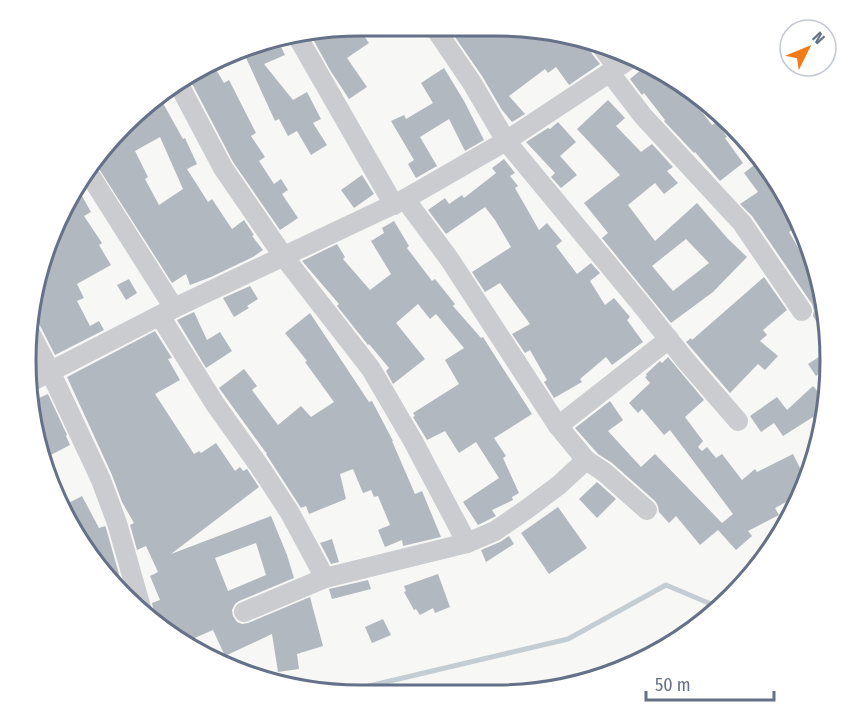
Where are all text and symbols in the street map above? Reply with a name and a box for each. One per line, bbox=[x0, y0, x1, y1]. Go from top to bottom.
north arrow bbox=[778, 18, 838, 78]
text: N bbox=[808, 28, 829, 48]
scale bar bbox=[646, 664, 774, 702]
text: 50 m bbox=[655, 674, 691, 696]

